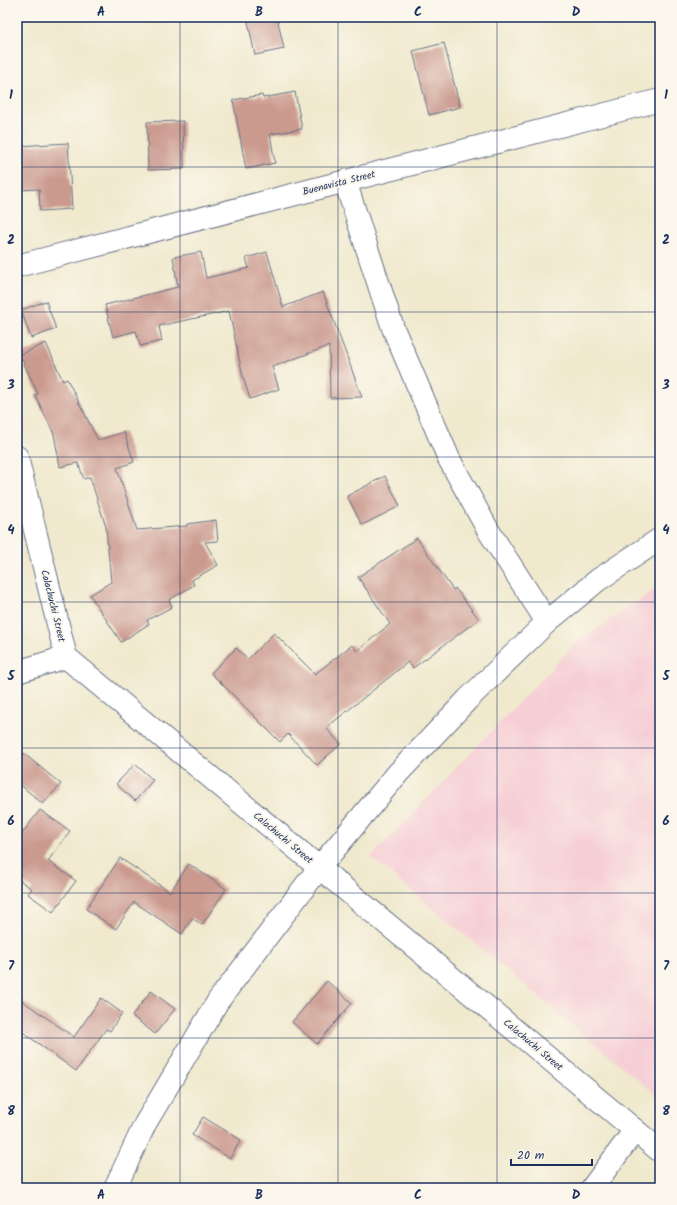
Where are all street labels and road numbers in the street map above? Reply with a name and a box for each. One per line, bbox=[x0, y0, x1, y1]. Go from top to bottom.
street label: Buenavista Street bbox=[301, 166, 377, 200]
street label: Calachuchi Street bbox=[36, 568, 70, 644]
street label: Calachuchi Street bbox=[250, 808, 317, 868]
street label: Calachuchi Street bbox=[500, 1015, 567, 1075]

